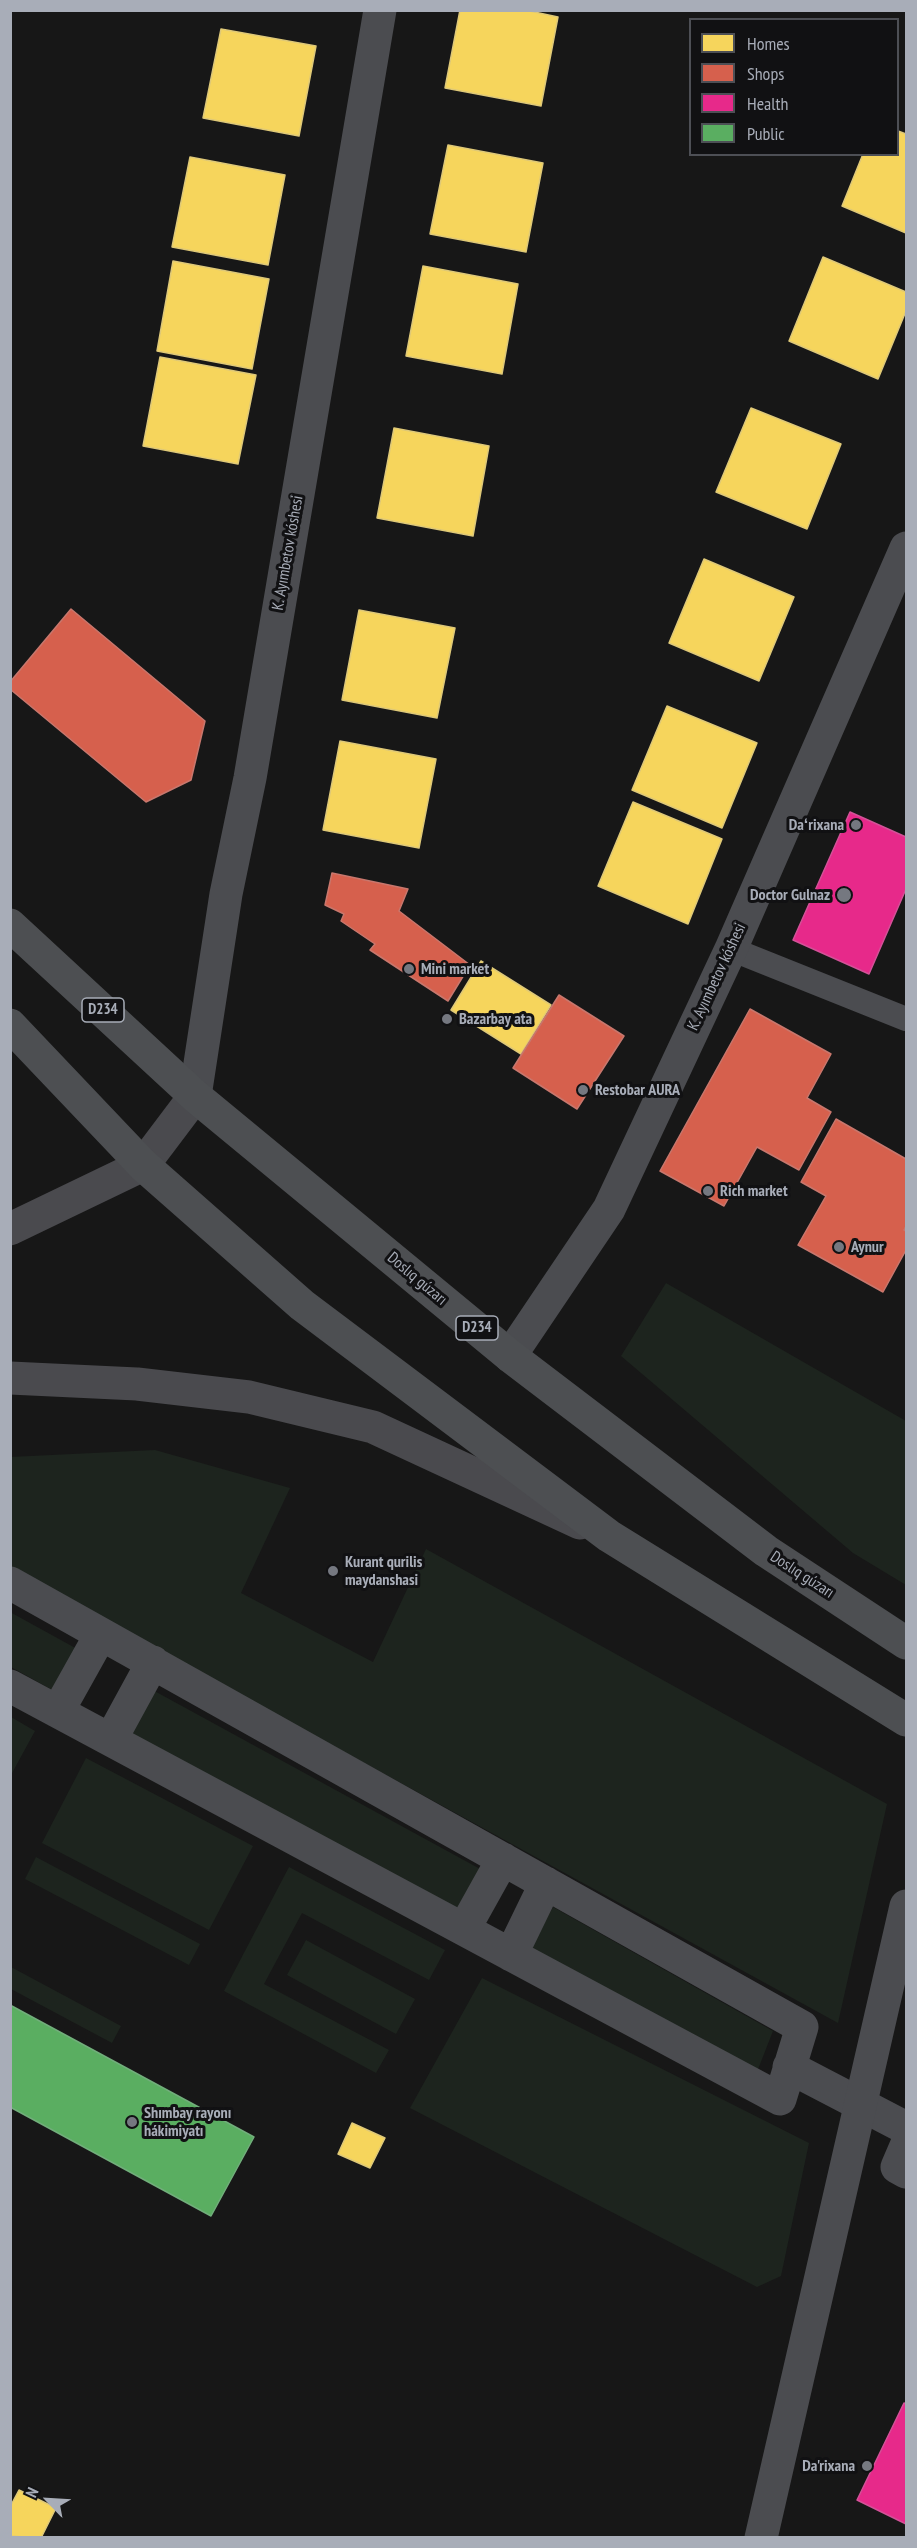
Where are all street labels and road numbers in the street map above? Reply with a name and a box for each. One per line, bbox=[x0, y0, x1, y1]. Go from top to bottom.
street label: K. Ayımbetov kóshesi bbox=[268, 494, 308, 612]
street label: K. Ayımbetov kóshesi bbox=[684, 920, 750, 1034]
road number: D234 bbox=[82, 998, 124, 1022]
street label: Doslıq gúzarı bbox=[383, 1248, 451, 1310]
road number: D234 bbox=[456, 1316, 498, 1340]
street label: Doslıq gúzarı bbox=[767, 1547, 837, 1603]

